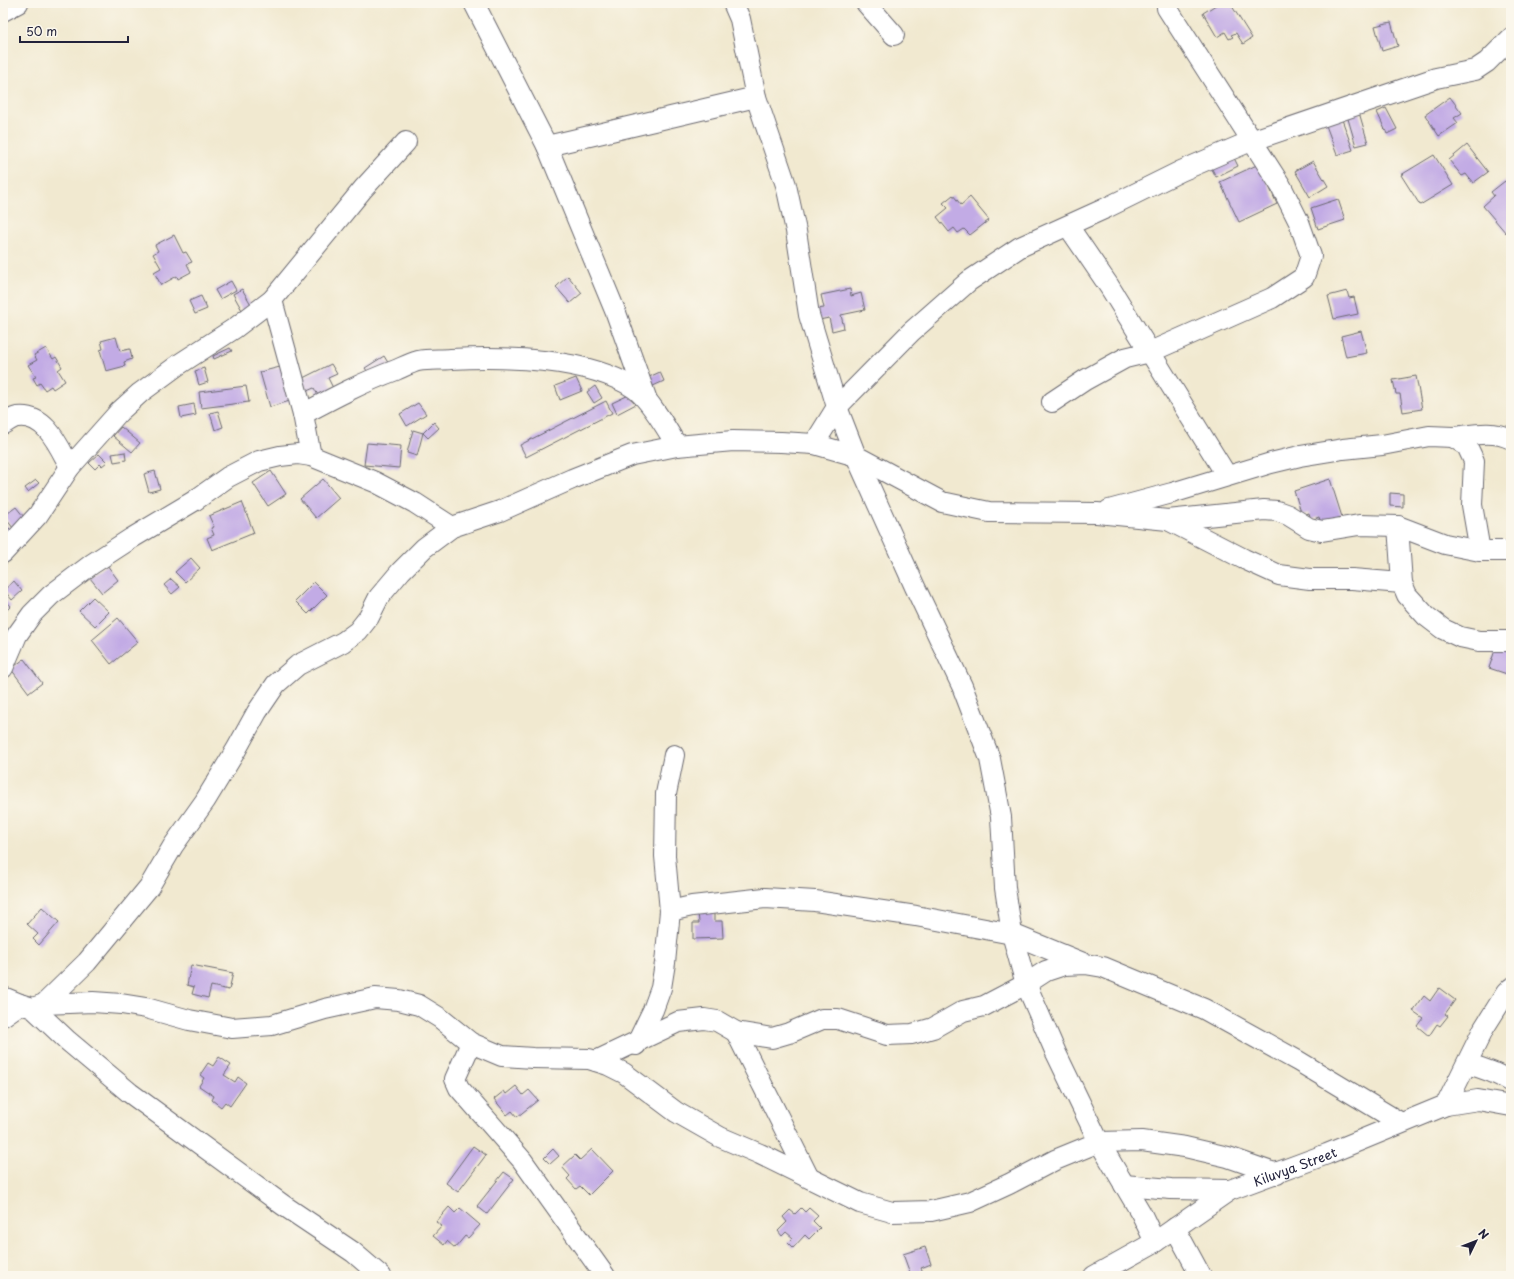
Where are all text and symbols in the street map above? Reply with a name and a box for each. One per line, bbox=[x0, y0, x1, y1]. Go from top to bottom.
scale bar bbox=[20, 18, 128, 44]
text: 50 m bbox=[26, 22, 57, 40]
street label: Kiluvya Street bbox=[1250, 1142, 1339, 1190]
north arrow bbox=[1456, 1221, 1496, 1261]
text: N bbox=[1474, 1225, 1493, 1243]

